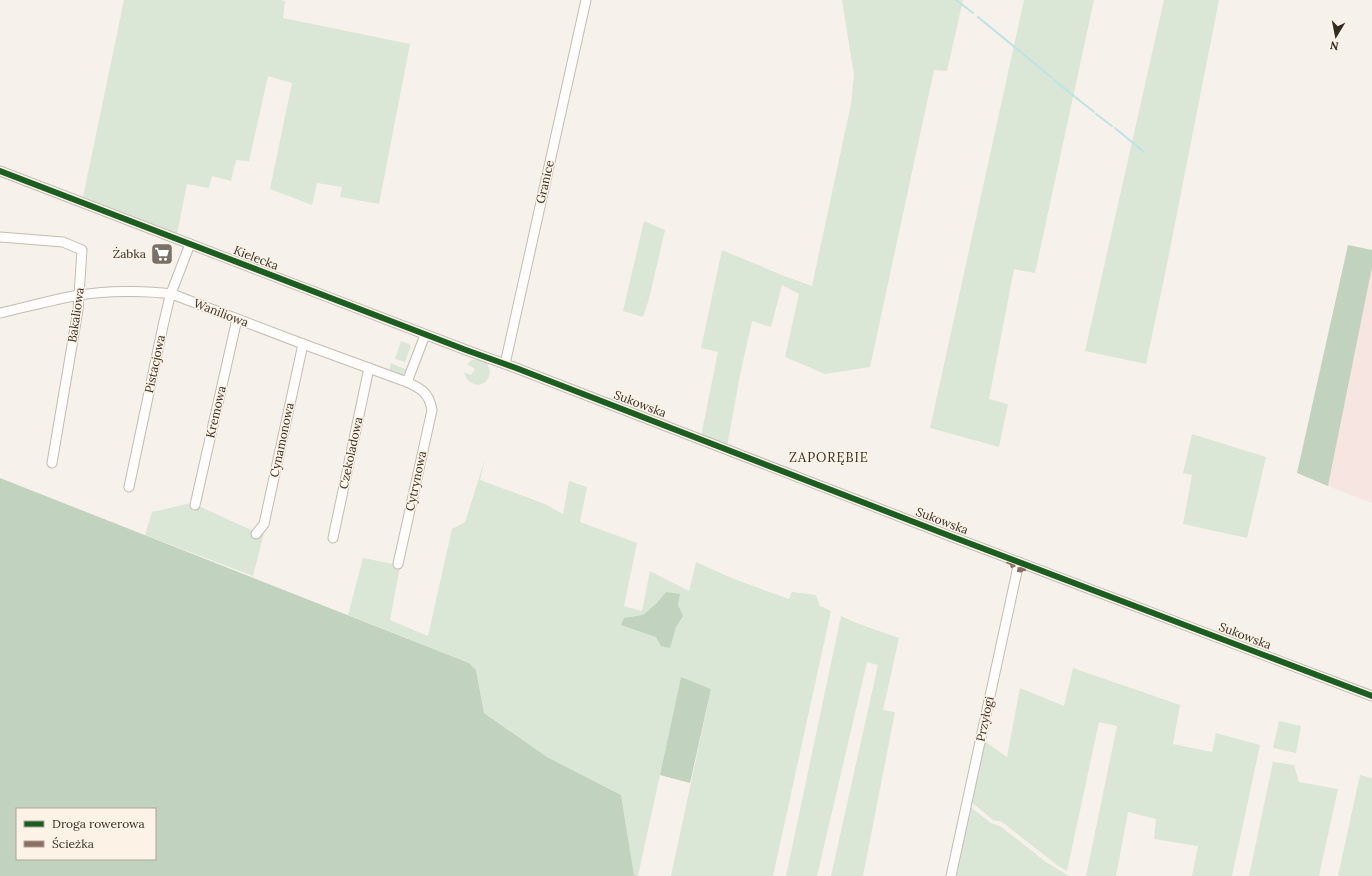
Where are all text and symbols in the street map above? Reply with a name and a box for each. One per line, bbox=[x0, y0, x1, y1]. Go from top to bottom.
north arrow bbox=[1316, 16, 1356, 56]
text: N bbox=[1328, 38, 1340, 53]
street label: Granice bbox=[532, 158, 557, 205]
supermarket icon: Żabka bbox=[149, 241, 175, 267]
street label: Kielecka bbox=[232, 242, 281, 273]
place label: Żabka bbox=[113, 246, 146, 261]
street label: Bakaliowa bbox=[64, 286, 87, 343]
street label: Waniliowa bbox=[192, 295, 251, 330]
street label: Pistacjowa bbox=[141, 333, 168, 394]
street label: Kremowa bbox=[202, 384, 229, 439]
street label: Sukowska bbox=[612, 387, 669, 420]
street label: Cynamonowa bbox=[266, 401, 297, 479]
street label: Czekoladowa bbox=[336, 415, 365, 490]
street label: Cytrynowa bbox=[402, 449, 429, 512]
district label: ZAPORĘBIE bbox=[789, 449, 869, 466]
street label: Sukowska bbox=[914, 504, 971, 537]
street label: Sukowska bbox=[1217, 619, 1274, 652]
street label: Przyłogi bbox=[972, 695, 997, 743]
legend bbox=[16, 808, 156, 860]
text: Droga rowerowa bbox=[52, 816, 145, 831]
text: Ścieżka bbox=[52, 836, 94, 851]

